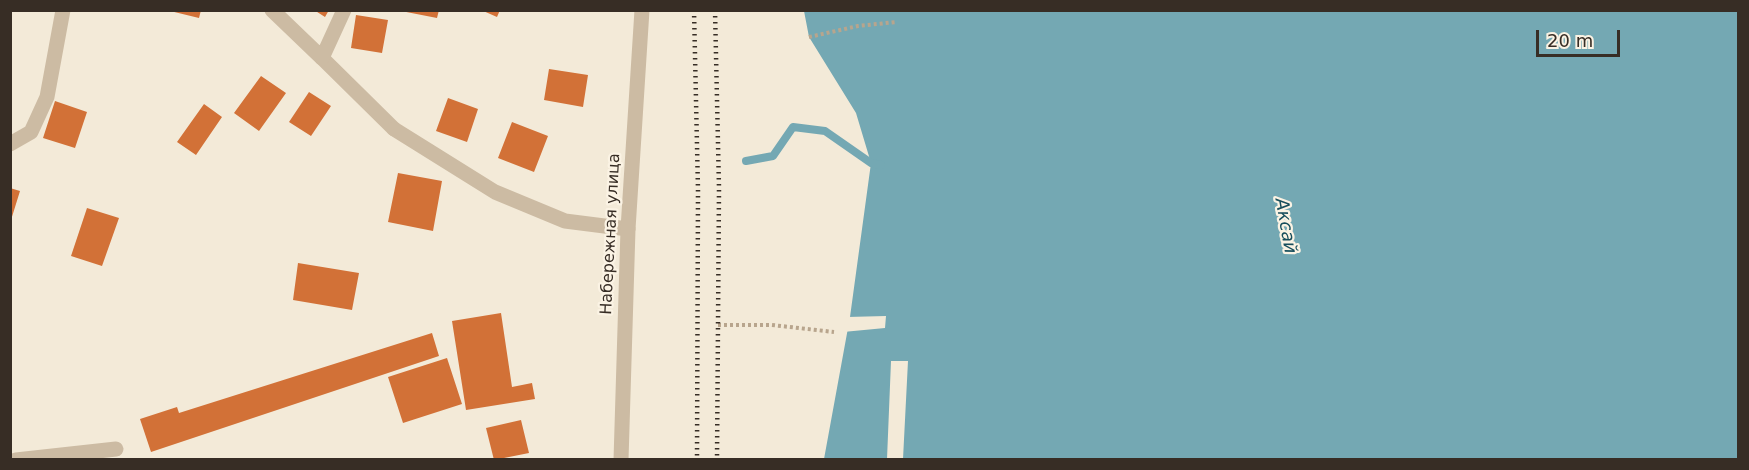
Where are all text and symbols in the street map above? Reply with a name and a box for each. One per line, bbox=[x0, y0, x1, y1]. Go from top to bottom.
scale bar bbox=[1539, 18, 1623, 56]
text: 20 m bbox=[1547, 30, 1593, 51]
street label: Набережная улица bbox=[597, 153, 625, 315]
water label: Аксай bbox=[1270, 197, 1300, 255]

